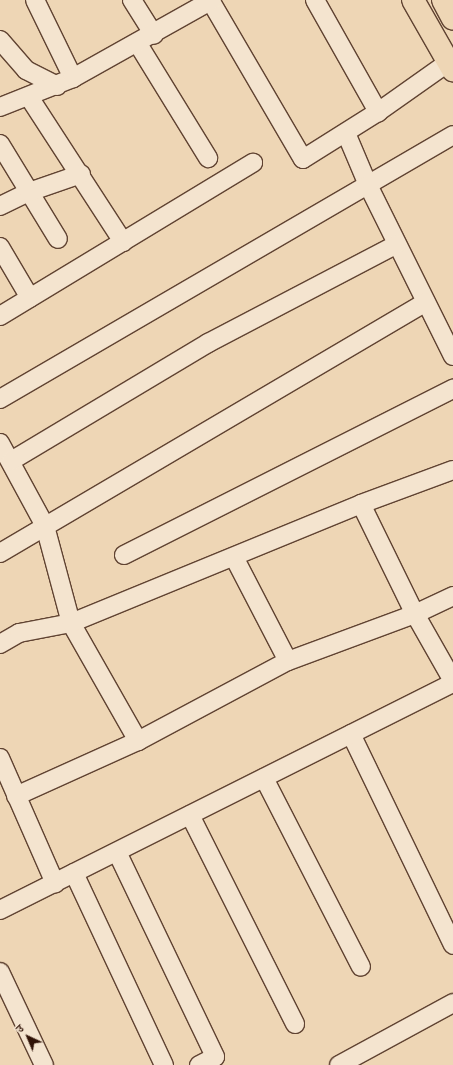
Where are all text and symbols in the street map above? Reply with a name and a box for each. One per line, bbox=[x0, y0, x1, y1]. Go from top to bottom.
north arrow bbox=[8, 1017, 48, 1057]
text: उ bbox=[12, 1021, 27, 1036]

